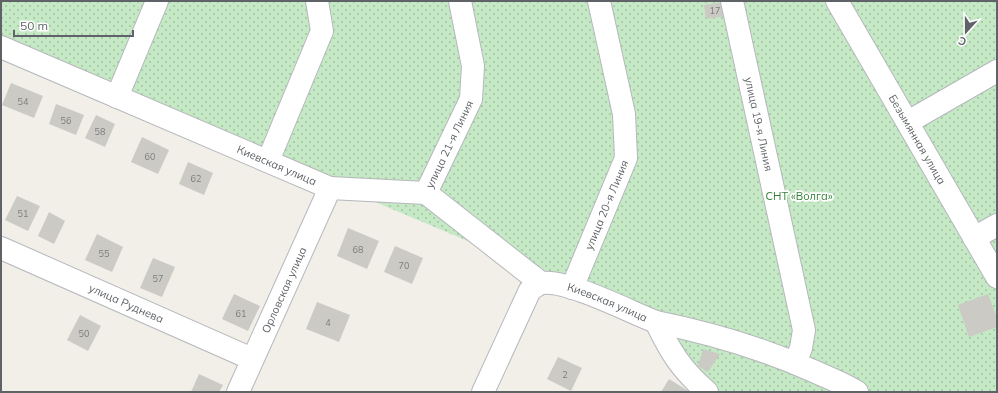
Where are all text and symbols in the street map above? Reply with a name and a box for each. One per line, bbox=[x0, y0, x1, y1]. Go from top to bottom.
house number: 17 bbox=[710, 5, 720, 16]
scale bar bbox=[14, 12, 133, 38]
north arrow bbox=[946, 12, 986, 52]
text: 50 m bbox=[20, 18, 48, 33]
text: С bbox=[956, 33, 968, 49]
street label: улица 19-я Линия bbox=[742, 76, 776, 172]
street label: Безымянная улица bbox=[886, 92, 949, 187]
house number: 54 bbox=[18, 96, 29, 107]
street label: улица 21-я Линия bbox=[422, 98, 476, 191]
house number: 56 bbox=[61, 115, 71, 126]
house number: 58 bbox=[95, 126, 105, 137]
street label: Киевская улица bbox=[235, 142, 319, 188]
house number: 60 bbox=[145, 151, 155, 162]
street label: улица 20-я Линия bbox=[582, 158, 631, 252]
house number: 62 bbox=[191, 173, 201, 184]
park label: СНТ «Волга» bbox=[765, 189, 833, 203]
house number: 51 bbox=[18, 208, 28, 219]
street label: Орловская улица bbox=[258, 244, 310, 335]
house number: 68 bbox=[353, 244, 363, 255]
house number: 55 bbox=[99, 248, 110, 259]
house number: 70 bbox=[399, 260, 409, 271]
house number: 57 bbox=[153, 273, 163, 284]
street label: Киевская улица bbox=[566, 280, 650, 325]
street label: улица Руднева bbox=[87, 281, 166, 326]
house number: 61 bbox=[236, 308, 246, 319]
house number: 4 bbox=[325, 317, 331, 328]
house number: 50 bbox=[79, 328, 89, 339]
house number: 2 bbox=[562, 369, 568, 380]

